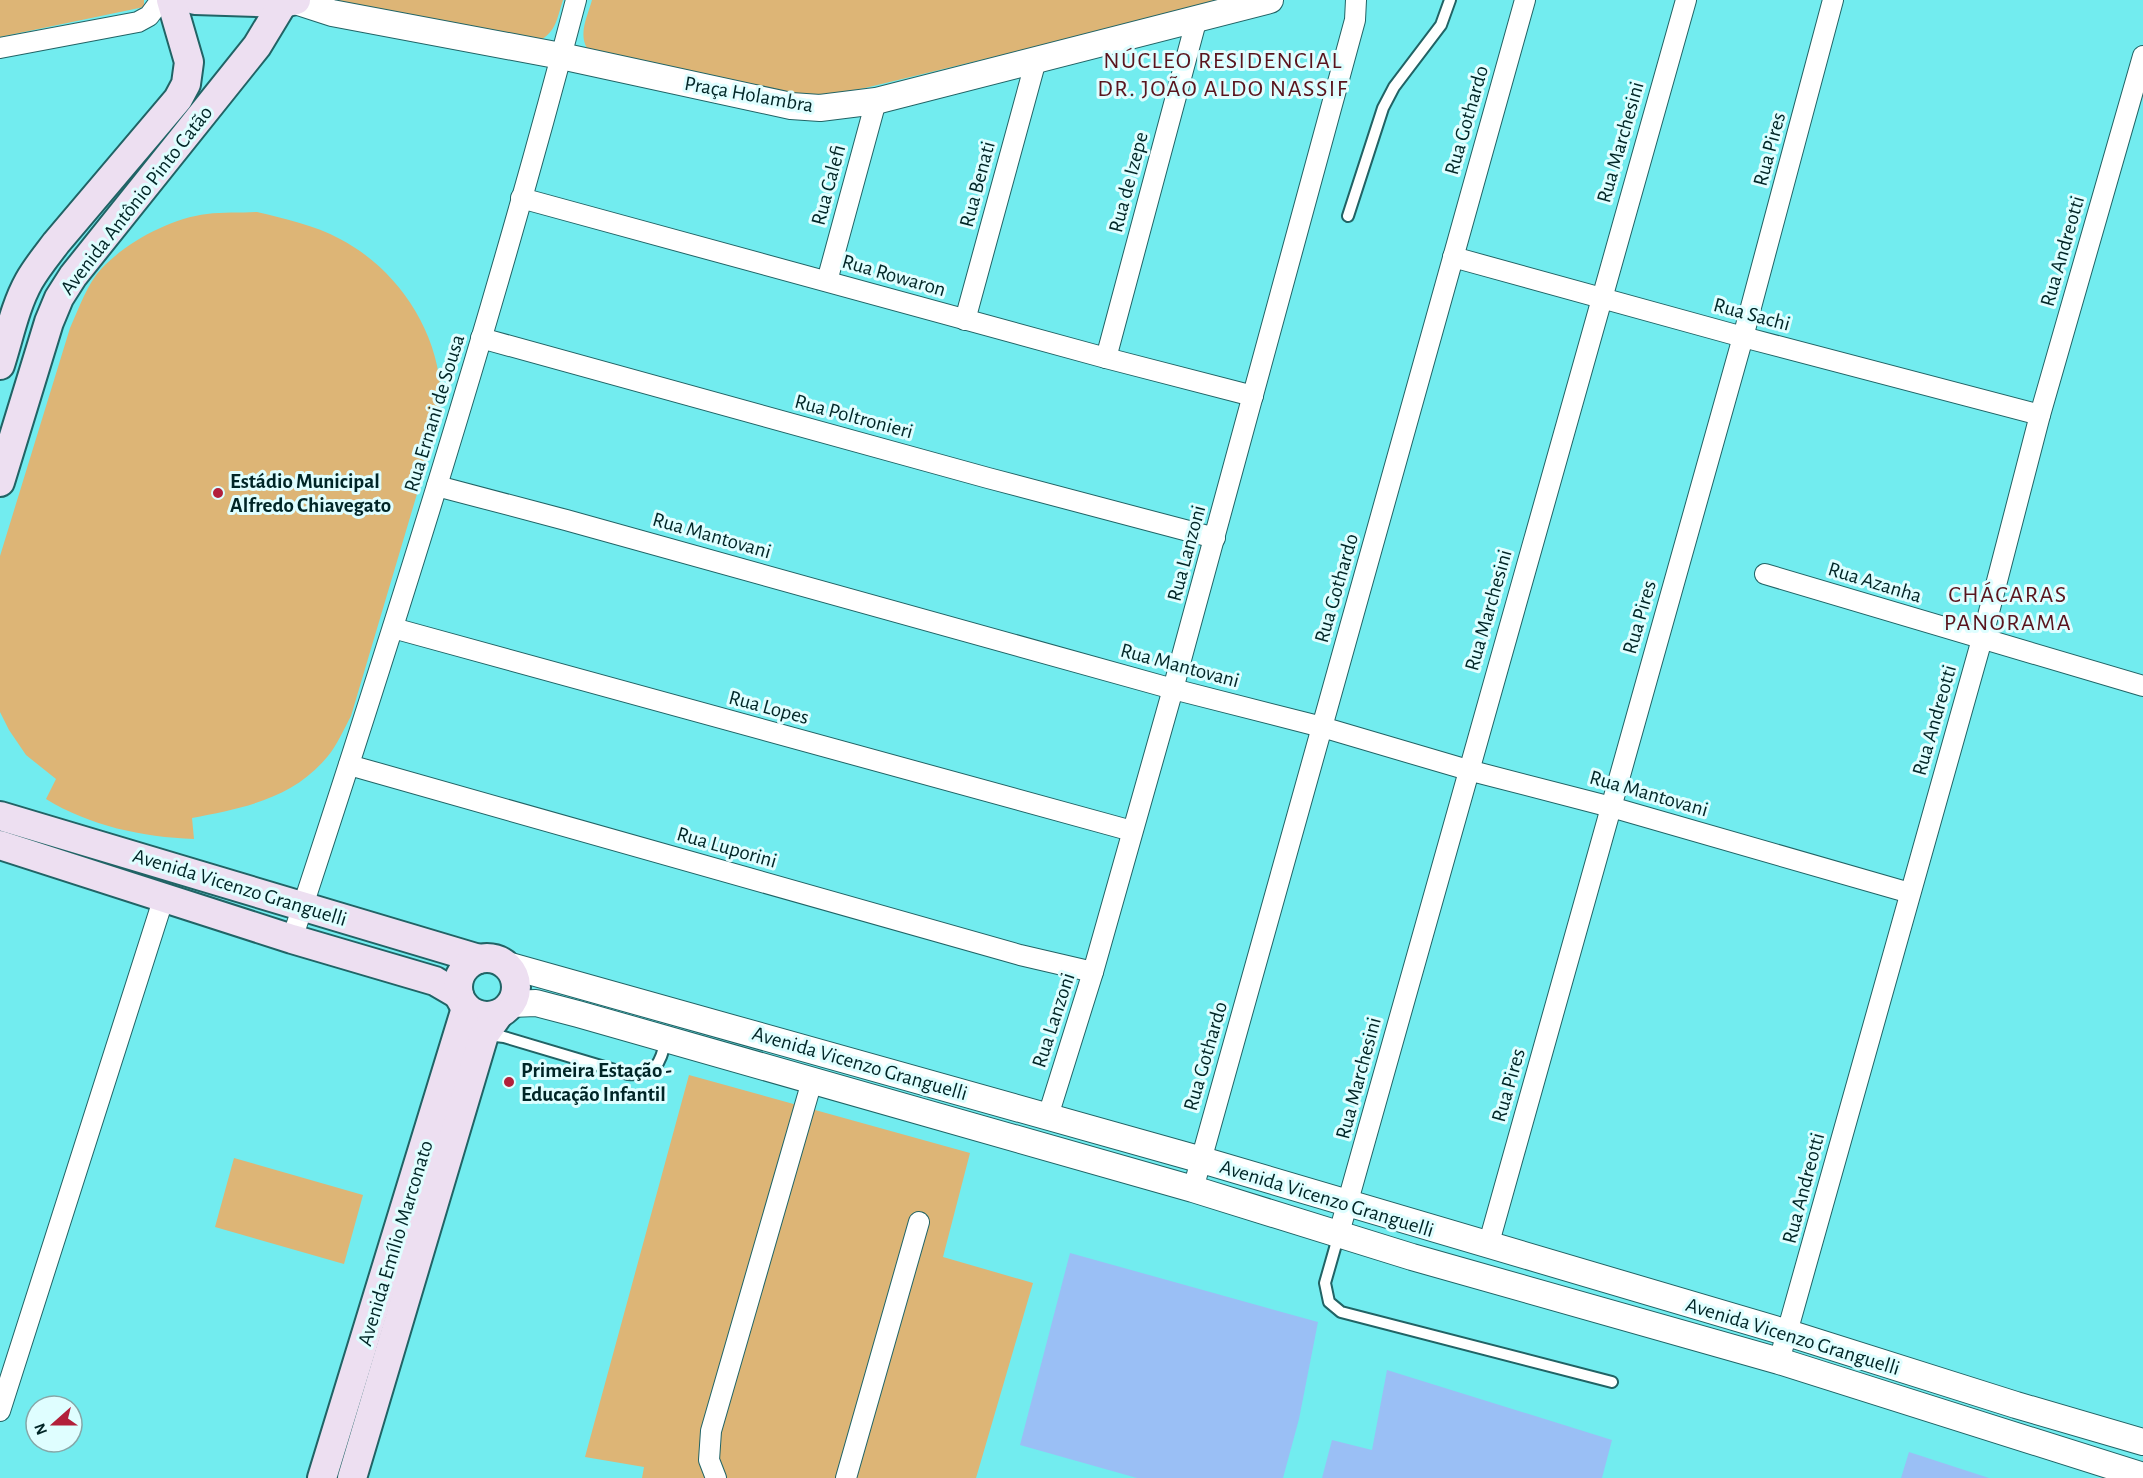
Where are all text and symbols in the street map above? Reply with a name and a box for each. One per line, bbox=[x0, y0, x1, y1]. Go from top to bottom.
district label: NÚCLEO RESIDENCIAL DR. JOÃO ALDO NASSIF bbox=[1097, 47, 1349, 101]
street label: Rua Gothardo bbox=[1441, 63, 1492, 177]
street label: Praça Holambra bbox=[683, 73, 815, 116]
street label: Rua Marchesini bbox=[1593, 79, 1648, 205]
street label: Avenida Antônio Pinto Catão bbox=[56, 102, 216, 299]
street label: Rua Pires bbox=[1750, 110, 1789, 188]
street label: Rua de Izepe bbox=[1105, 130, 1152, 235]
street label: Rua Benati bbox=[956, 139, 999, 229]
street label: Rua Calefi bbox=[808, 143, 849, 228]
street label: Rua Andreotti bbox=[2037, 193, 2088, 309]
street label: Rua Rowaron bbox=[840, 251, 948, 300]
street label: Rua Sachi bbox=[1711, 294, 1792, 335]
street label: Rua Ernani de Sousa bbox=[401, 332, 469, 494]
street label: Rua Poltronieri bbox=[792, 391, 915, 442]
place label: Estádio Municipal Alfredo Chiavegato bbox=[230, 471, 391, 516]
marker: Estádio Municipal Alfredo Chiavegato bbox=[211, 486, 225, 500]
street label: Rua Lanzoni bbox=[1164, 503, 1209, 603]
street label: Rua Mantovani bbox=[650, 509, 773, 562]
street label: Rua Gothardo bbox=[1311, 531, 1362, 645]
street label: Rua Marchesini bbox=[1461, 547, 1516, 673]
street label: Rua Azanha bbox=[1825, 558, 1925, 607]
street label: Rua Pires bbox=[1619, 578, 1660, 656]
district label: CHÁCARAS PANORAMA bbox=[1944, 581, 2072, 635]
street label: Rua Mantovani bbox=[1118, 640, 1242, 691]
street label: Rua Andreotti bbox=[1909, 662, 1960, 778]
street label: Rua Lopes bbox=[727, 687, 811, 728]
street label: Rua Mantovani bbox=[1587, 767, 1710, 820]
street label: Rua Luporini bbox=[674, 823, 779, 872]
street label: Avenida Vicenzo Granguelli bbox=[130, 845, 349, 930]
street label: Rua Lanzoni bbox=[1028, 970, 1079, 1070]
street label: Rua Gothardo bbox=[1180, 999, 1231, 1113]
street label: Rua Marchesini bbox=[1332, 1015, 1385, 1141]
street label: Avenida Vicenzo Granguelli bbox=[750, 1023, 970, 1104]
street label: Rua Pires bbox=[1488, 1046, 1529, 1124]
place label: Primeira Estação - Educação Infantil bbox=[521, 1060, 672, 1105]
marker: Primeira Estação - Educação Infantil bbox=[502, 1075, 516, 1089]
street label: Rua Andreotti bbox=[1779, 1130, 1828, 1246]
street label: Avenida Emílio Marconato bbox=[354, 1138, 437, 1348]
street label: Avenida Vicenzo Granguelli bbox=[1217, 1156, 1436, 1241]
street label: Avenida Vicenzo Granguelli bbox=[1683, 1294, 1902, 1379]
north arrow bbox=[24, 1394, 84, 1454]
text: N bbox=[31, 1421, 50, 1437]

